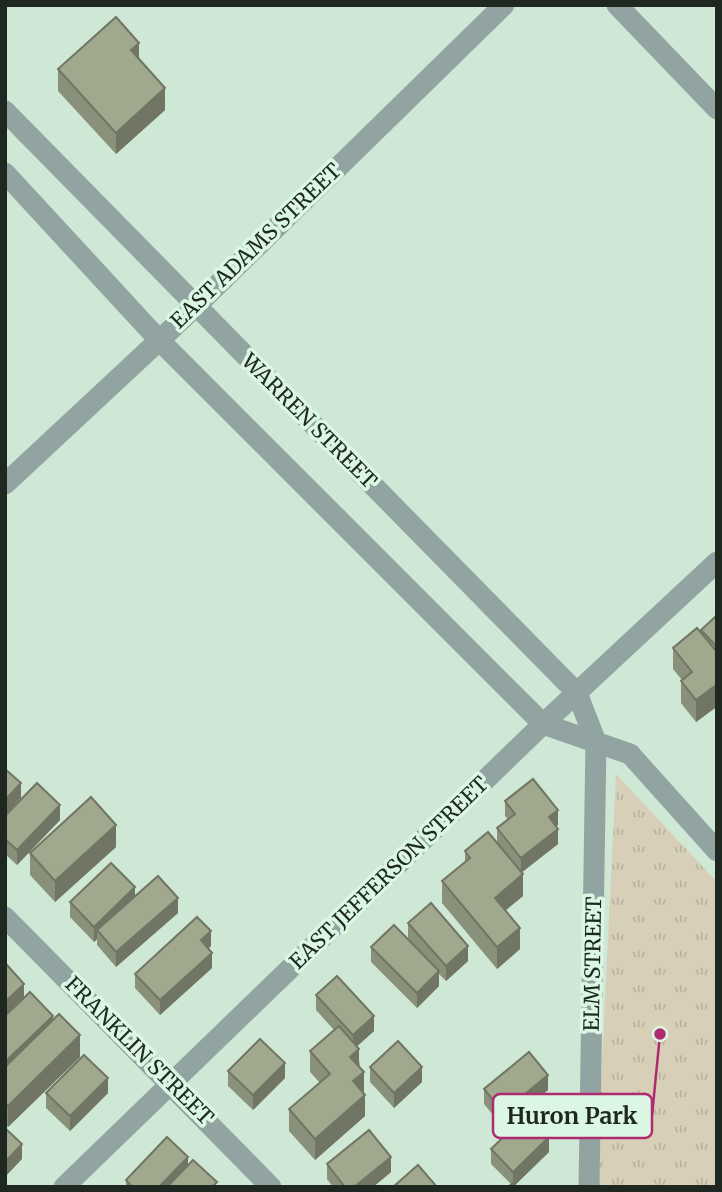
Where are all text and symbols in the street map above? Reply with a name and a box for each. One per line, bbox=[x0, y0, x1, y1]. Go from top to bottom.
street label: EAST ADAMS STREET bbox=[165, 157, 347, 334]
street label: WARREN STREET bbox=[235, 347, 383, 494]
street label: EAST JEFFERSON STREET bbox=[284, 770, 494, 975]
street label: ELM STREET bbox=[578, 896, 607, 1032]
street label: FRANKLIN STREET bbox=[59, 971, 220, 1131]
callout: Huron Park bbox=[493, 1094, 652, 1138]
text: Huron Park bbox=[507, 1101, 638, 1130]

